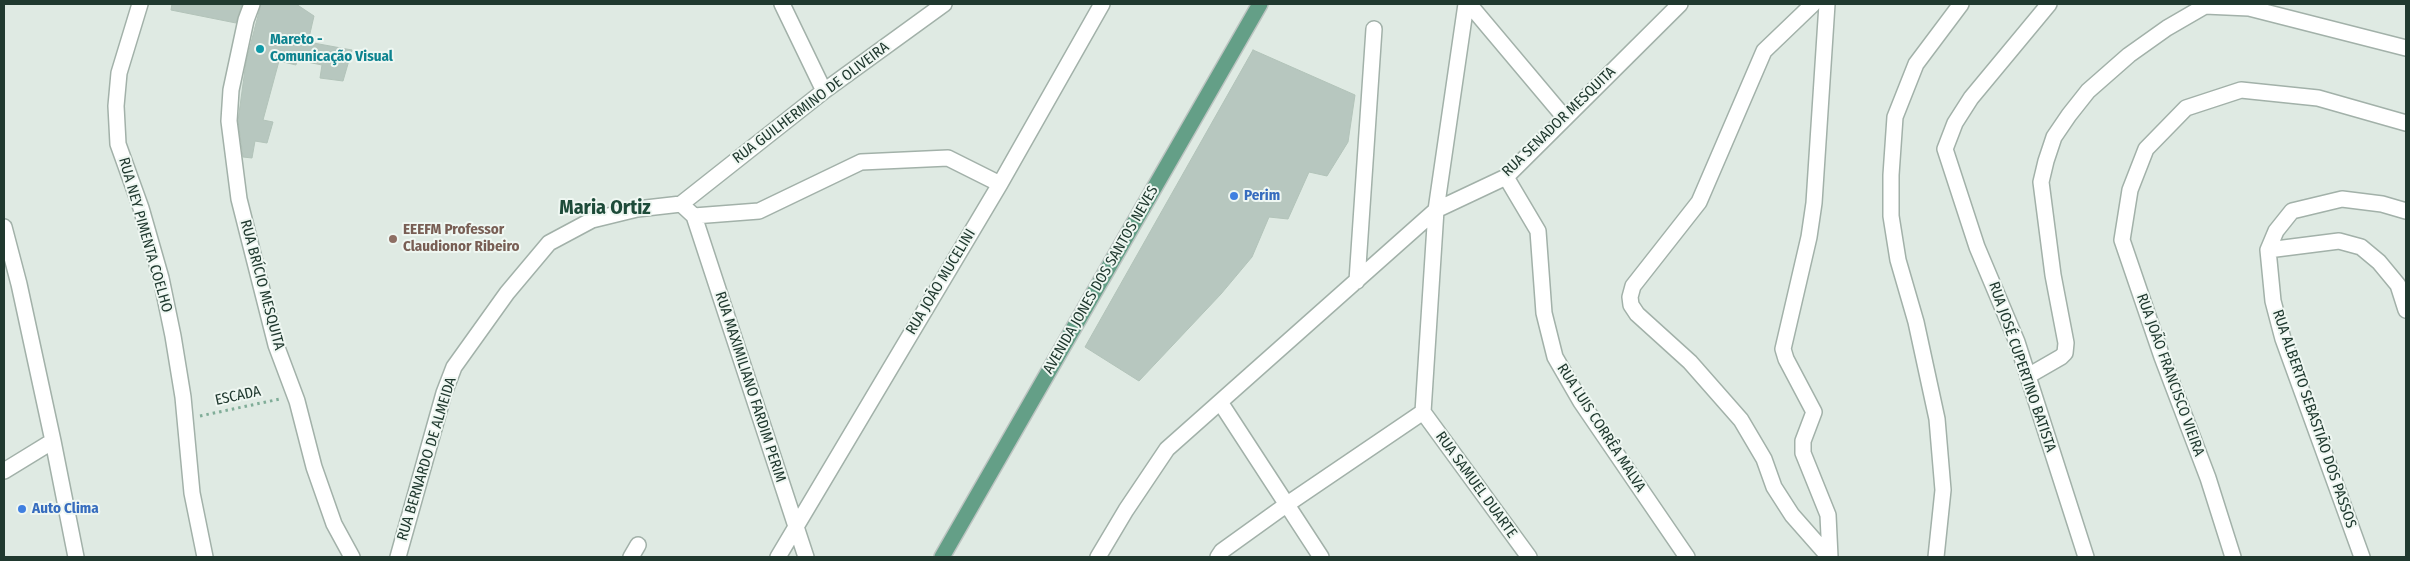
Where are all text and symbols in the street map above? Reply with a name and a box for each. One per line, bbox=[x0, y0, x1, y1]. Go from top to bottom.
place label: Mareto - Comunicação Visual bbox=[270, 31, 393, 66]
street label: RUA GUILHERMINO DE OLIVEIRA bbox=[729, 38, 893, 168]
marker: Mareto - Comunicação Visual bbox=[254, 43, 266, 55]
street label: RUA SENADOR MESQUITA bbox=[1499, 63, 1619, 181]
street label: RUA NEY PIMENTA COELHO bbox=[114, 155, 176, 315]
street label: AVENIDA JONES DOS SANTOS NEVES bbox=[1040, 183, 1162, 377]
place label: Perim bbox=[1244, 187, 1280, 205]
marker: Perim bbox=[1228, 190, 1240, 202]
district label: Maria Ortiz bbox=[559, 196, 651, 220]
street label: RUA BRÍCIO MESQUITA bbox=[236, 218, 288, 352]
place label: EEEFM Professor Claudionor Ribeiro bbox=[403, 221, 520, 256]
street label: RUA JOÃO MUCELINI bbox=[902, 226, 980, 338]
marker: EEEFM Professor Claudionor Ribeiro bbox=[387, 233, 399, 245]
street label: RUA JOSÉ CUPERTINO BATISTA bbox=[1984, 279, 2060, 455]
street label: RUA MAXIMILIANO FARDIM PERIM bbox=[711, 289, 789, 485]
street label: RUA JOÃO FRANCISCO VIEIRA bbox=[2132, 291, 2208, 459]
street label: RUA ALBERTO SEBASTIÃO DOS PASSOS bbox=[2268, 307, 2360, 531]
street label: RUA LUIS CORRÊA MALVA bbox=[1553, 361, 1649, 495]
street label: RUA BERNARDO DE ALMEIDA bbox=[394, 375, 460, 543]
street label: ESCADA bbox=[213, 382, 263, 410]
street label: RUA SAMUEL DUARTE bbox=[1431, 428, 1521, 542]
place label: Auto Clima bbox=[32, 500, 99, 518]
marker: Auto Clima bbox=[16, 503, 28, 515]

